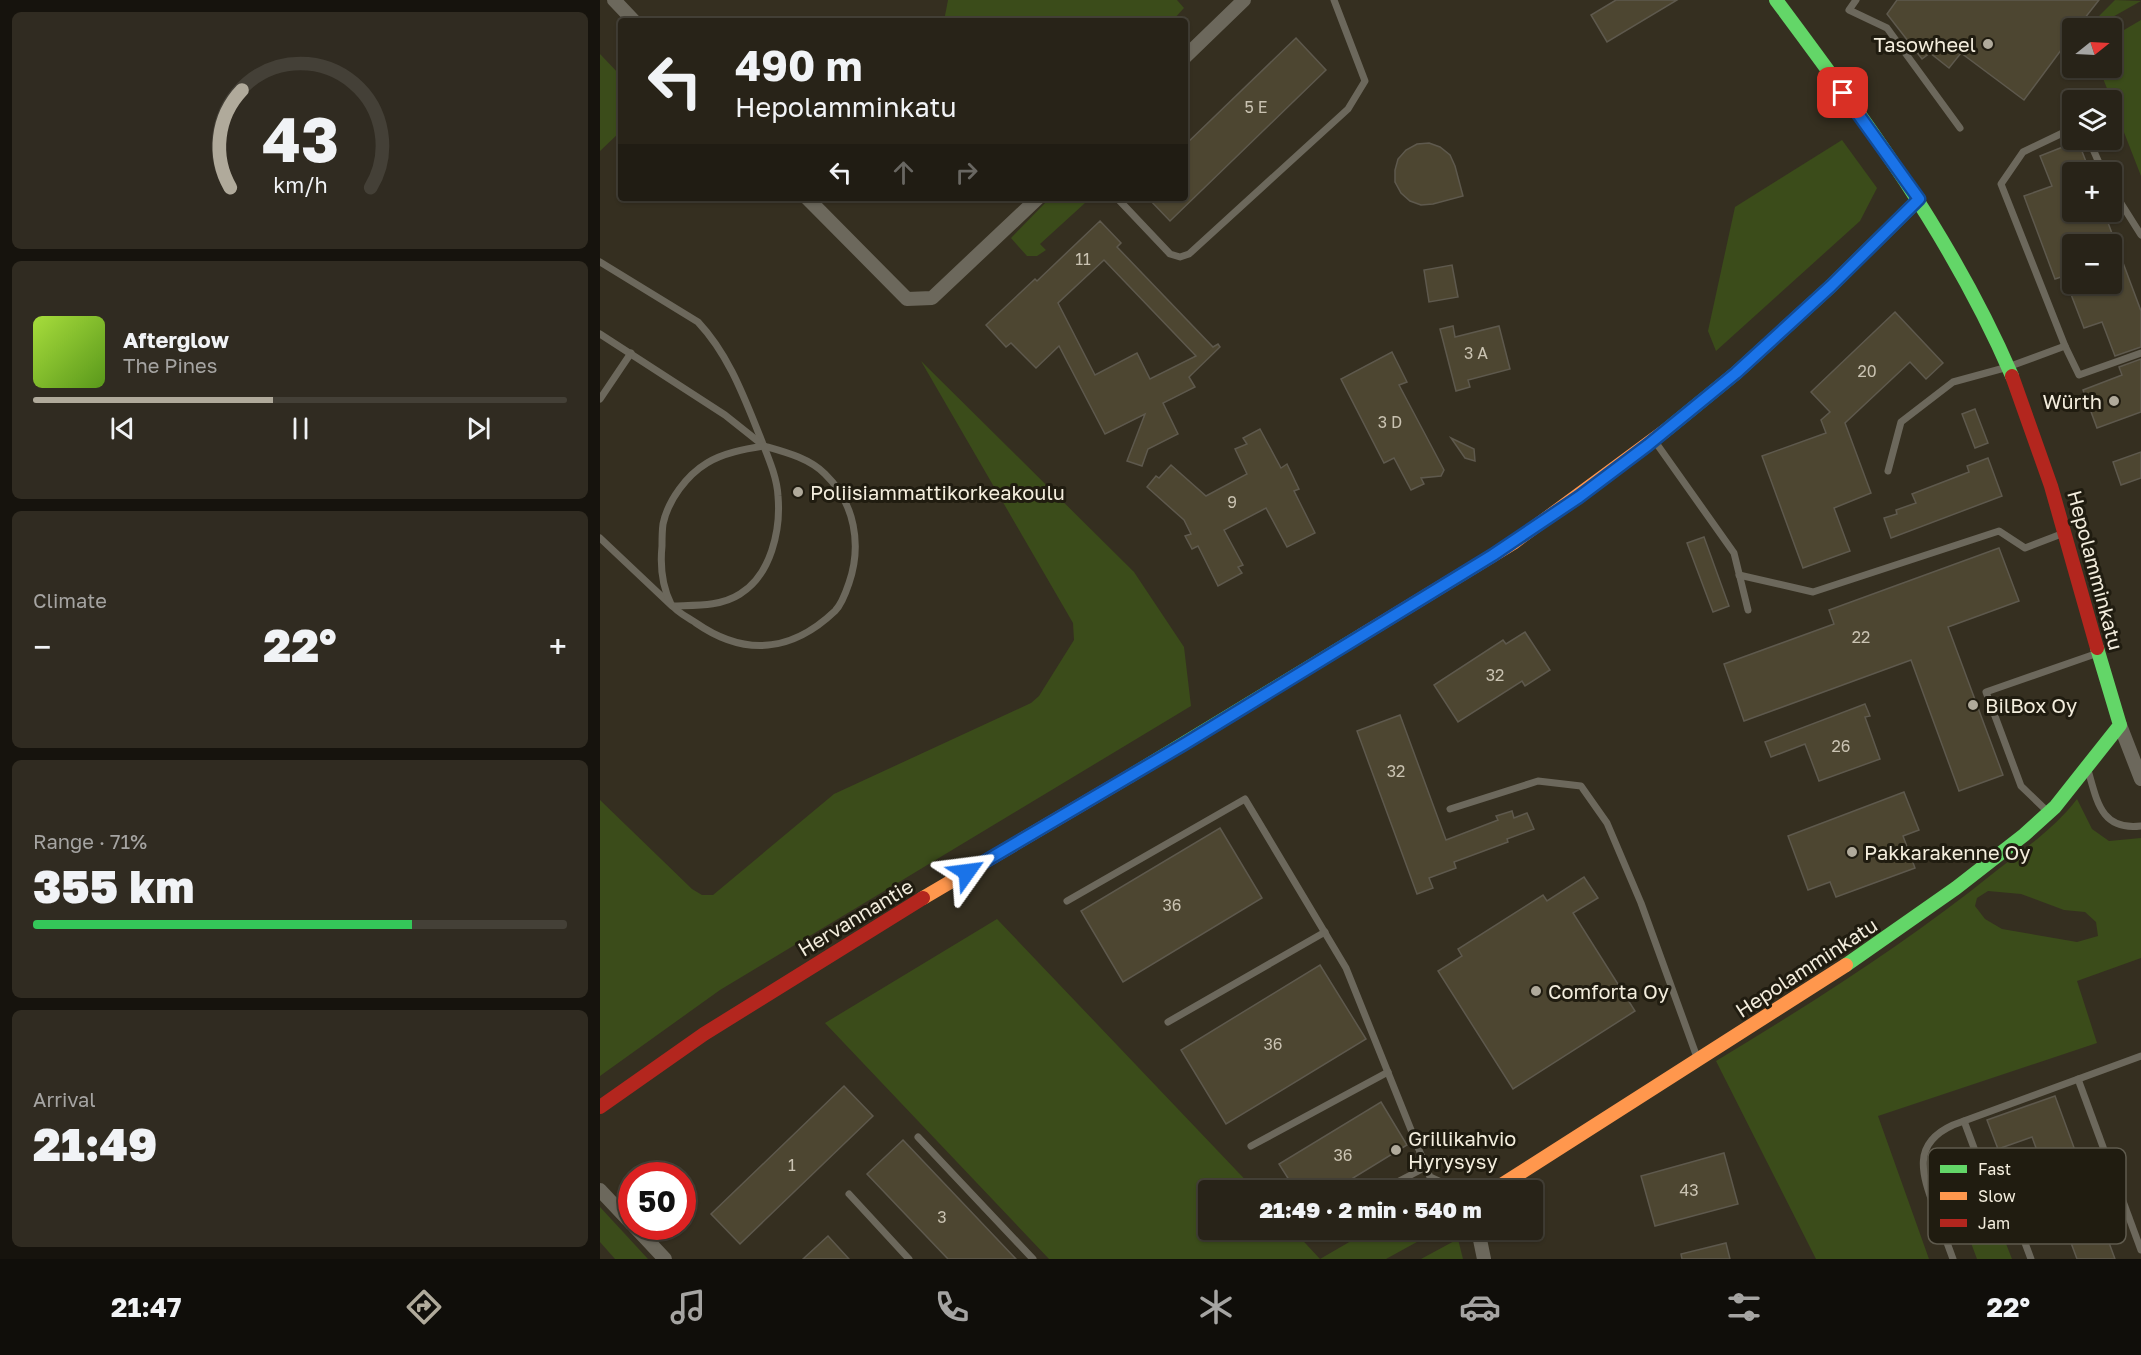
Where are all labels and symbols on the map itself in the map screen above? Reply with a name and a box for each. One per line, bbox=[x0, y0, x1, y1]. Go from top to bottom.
north arrow bbox=[2062, 18, 2122, 78]
place label: Tasowheel bbox=[1874, 32, 1976, 56]
marker: Tasowheel bbox=[1981, 37, 1995, 51]
pin bbox=[1817, 67, 1868, 118]
house number: 5 E bbox=[1244, 97, 1268, 117]
house number: 11 bbox=[1075, 249, 1091, 269]
house number: 3 A bbox=[1464, 343, 1488, 363]
house number: 20 bbox=[1857, 361, 1877, 381]
place label: Würth bbox=[2043, 389, 2102, 413]
marker: Würth bbox=[2107, 394, 2121, 408]
house number: 3 D bbox=[1378, 412, 1402, 432]
place label: Poliisiammattikorkeakoulu bbox=[810, 480, 1065, 504]
marker: Poliisiammattikorkeakoulu bbox=[791, 485, 805, 499]
street label: Hepolamminkatu bbox=[2063, 488, 2129, 652]
house number: 9 bbox=[1227, 492, 1237, 512]
house number: 22 bbox=[1852, 627, 1870, 647]
house number: 32 bbox=[1486, 665, 1504, 685]
place label: BilBox Oy bbox=[1985, 693, 2077, 717]
marker: BilBox Oy bbox=[1966, 698, 1980, 712]
house number: 26 bbox=[1832, 736, 1850, 756]
house number: 32 bbox=[1387, 761, 1405, 781]
position arrow bbox=[935, 840, 999, 904]
place label: Pakkarakenne Oy bbox=[1864, 840, 2031, 864]
marker: Pakkarakenne Oy bbox=[1845, 845, 1859, 859]
street label: Hervannantie bbox=[793, 873, 917, 961]
house number: 36 bbox=[1162, 895, 1182, 915]
street label: Hepolamminkatu bbox=[1731, 912, 1881, 1022]
place label: Comforta Oy bbox=[1548, 979, 1669, 1003]
marker: Comforta Oy bbox=[1529, 984, 1543, 998]
house number: 36 bbox=[1263, 1034, 1283, 1054]
place label: Grillikahvio Hyrysysy bbox=[1408, 1126, 1516, 1173]
marker: Grillikahvio Hyrysysy bbox=[1389, 1143, 1403, 1157]
house number: 36 bbox=[1333, 1145, 1353, 1165]
legend bbox=[1928, 1148, 2126, 1244]
house number: 1 bbox=[788, 1155, 796, 1175]
text: Fast bbox=[1978, 1159, 2011, 1179]
speed limit sign: 50 bbox=[618, 1162, 696, 1240]
house number: 43 bbox=[1679, 1180, 1699, 1200]
text: Slow bbox=[1978, 1186, 2016, 1206]
house number: 3 bbox=[937, 1207, 947, 1227]
text: Jam bbox=[1978, 1213, 2010, 1233]

